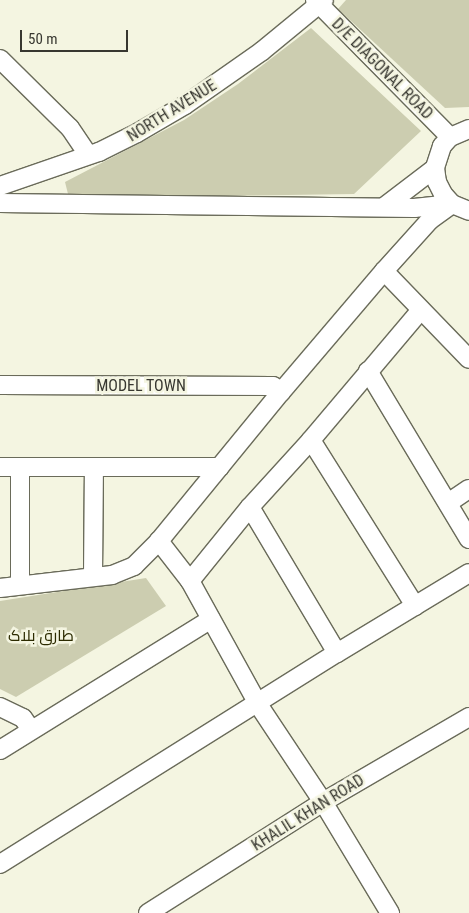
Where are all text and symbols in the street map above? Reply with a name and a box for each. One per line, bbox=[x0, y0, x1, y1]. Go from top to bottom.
street label: D/E DIAGONAL ROAD bbox=[327, 14, 437, 124]
scale bar bbox=[22, 20, 130, 52]
text: 50 m bbox=[28, 30, 58, 48]
street label: NORTH AVENUE bbox=[124, 76, 220, 146]
street label: MODEL TOWN bbox=[96, 376, 186, 396]
park label: طارق بلاک bbox=[8, 626, 74, 646]
street label: KHALIL KHAN ROAD bbox=[248, 771, 368, 855]

